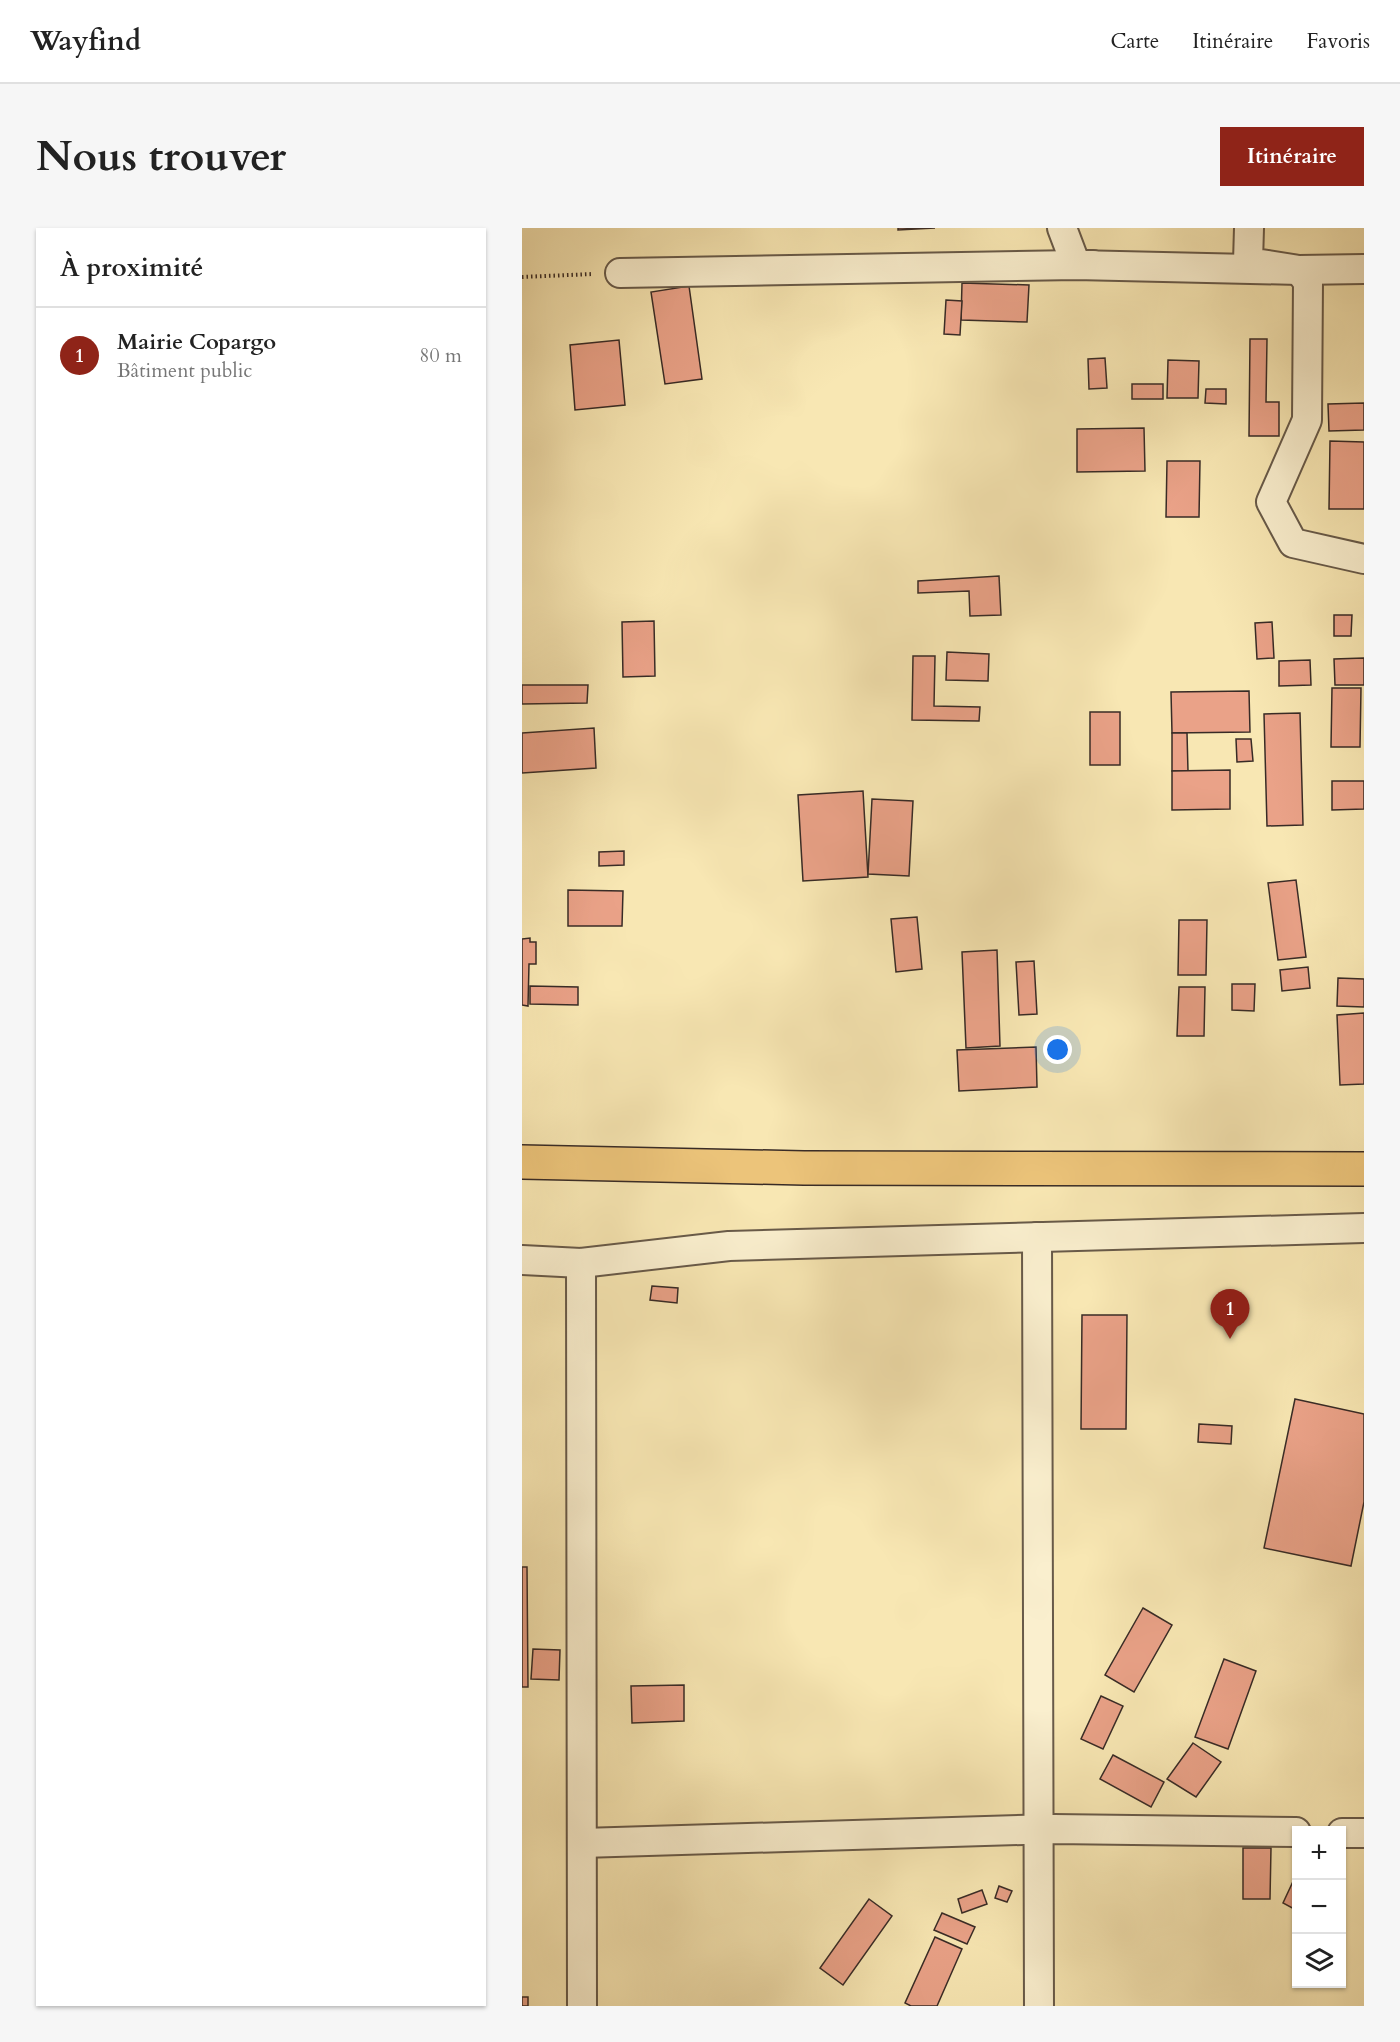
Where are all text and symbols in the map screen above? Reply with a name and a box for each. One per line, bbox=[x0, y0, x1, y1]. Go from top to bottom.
text: Wayfind bbox=[30, 22, 141, 60]
text: Carte bbox=[1110, 27, 1159, 56]
text: Itinéraire bbox=[1192, 27, 1273, 56]
text: Favoris bbox=[1306, 27, 1370, 56]
button: Itinéraire bbox=[1220, 127, 1364, 186]
text: Nous trouver bbox=[36, 128, 286, 185]
text: À proximité bbox=[60, 250, 203, 285]
text: Mairie Copargo bbox=[117, 327, 276, 357]
text: 1 bbox=[74, 342, 85, 369]
text: 80 m bbox=[419, 342, 462, 369]
text: Bâtiment public bbox=[117, 357, 252, 384]
your location bbox=[1043, 1035, 1072, 1064]
pin: 1 bbox=[1210, 1290, 1250, 1339]
map controls bbox=[1292, 1826, 1346, 1988]
button: + bbox=[1292, 1826, 1346, 1880]
button: − bbox=[1292, 1880, 1346, 1934]
button: layers bbox=[1292, 1934, 1346, 1988]

